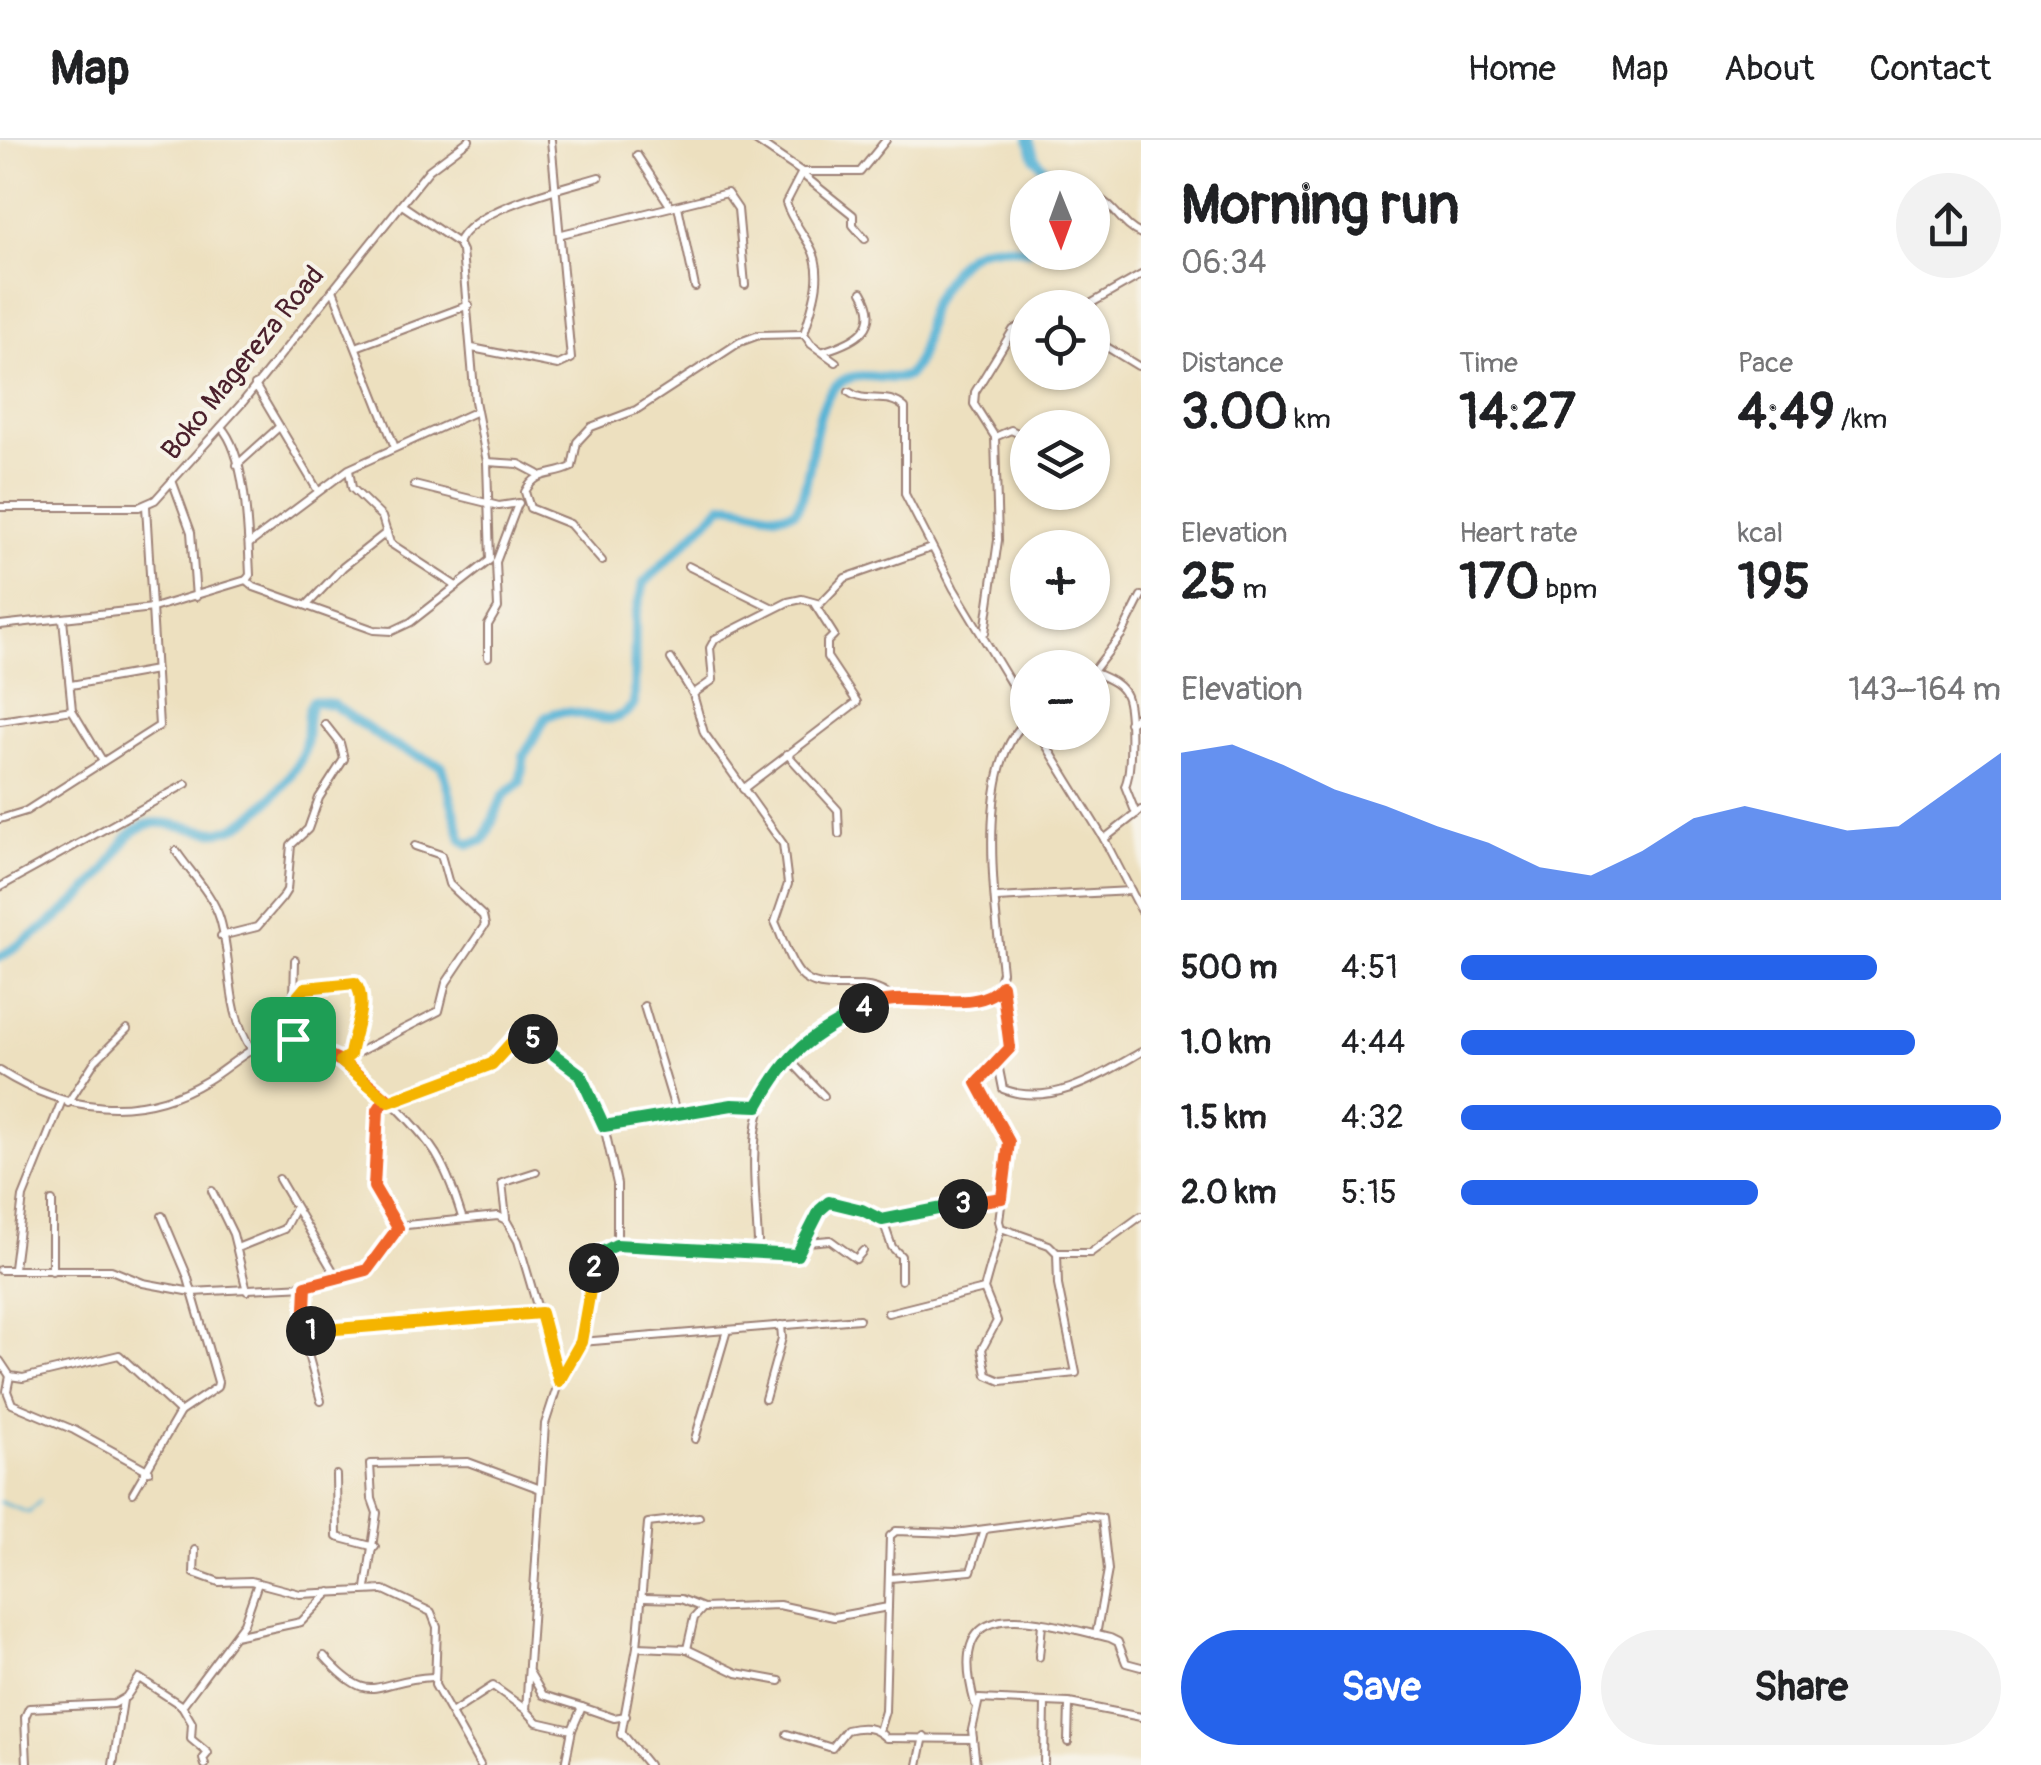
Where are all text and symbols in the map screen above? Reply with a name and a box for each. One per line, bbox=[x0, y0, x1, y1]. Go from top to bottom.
text: Map bbox=[50, 39, 130, 99]
text: Home bbox=[1468, 47, 1556, 91]
text: Map bbox=[1611, 47, 1669, 91]
text: About bbox=[1724, 47, 1814, 91]
text: Contact bbox=[1869, 47, 1991, 91]
north arrow bbox=[1010, 170, 1110, 270]
map controls bbox=[1010, 170, 1110, 750]
text: Morning run bbox=[1181, 171, 1459, 240]
button: share bbox=[1896, 173, 2001, 278]
text: 06:34 bbox=[1181, 243, 1266, 283]
street label: Boko Magereza Road bbox=[154, 259, 332, 467]
button: locate bbox=[1010, 290, 1110, 390]
text: Distance bbox=[1181, 346, 1283, 381]
text: Time bbox=[1459, 346, 1518, 381]
text: Pace bbox=[1738, 346, 1793, 381]
text: 3.00 bbox=[1181, 381, 1288, 444]
text: 14:27 bbox=[1459, 381, 1576, 444]
text: 4:49 bbox=[1738, 381, 1835, 444]
text: km bbox=[1288, 402, 1331, 437]
text: /km bbox=[1835, 402, 1887, 437]
button: layers bbox=[1010, 410, 1110, 510]
text: Elevation bbox=[1181, 516, 1288, 551]
text: Heart rate bbox=[1459, 516, 1577, 551]
text: kcal bbox=[1738, 516, 1783, 551]
button: + bbox=[1010, 530, 1110, 630]
text: 25 bbox=[1181, 551, 1236, 614]
text: 170 bbox=[1459, 551, 1539, 614]
text: 195 bbox=[1738, 551, 1810, 614]
text: m bbox=[1236, 572, 1267, 607]
text: bpm bbox=[1539, 572, 1597, 607]
button: − bbox=[1010, 650, 1110, 750]
text: Elevation bbox=[1181, 670, 1303, 710]
text: 143–164 m bbox=[1848, 670, 2001, 710]
text: 500 m bbox=[1181, 948, 1277, 988]
text: 4:51 bbox=[1341, 948, 1398, 988]
pin: 4 bbox=[839, 983, 889, 1033]
text: 4 bbox=[856, 990, 872, 1025]
pin bbox=[251, 997, 336, 1082]
icon: arrive bbox=[266, 1012, 321, 1067]
pin: 5 bbox=[508, 1014, 558, 1064]
text: 5 bbox=[525, 1021, 541, 1056]
text: 1.0 km bbox=[1181, 1023, 1271, 1063]
text: 4:44 bbox=[1341, 1023, 1405, 1063]
text: 1.5 km bbox=[1181, 1098, 1267, 1138]
text: 4:32 bbox=[1341, 1098, 1404, 1138]
text: 2.0 km bbox=[1181, 1173, 1276, 1213]
text: 5:15 bbox=[1341, 1173, 1397, 1213]
pin: 3 bbox=[938, 1179, 988, 1229]
text: 3 bbox=[955, 1186, 971, 1221]
pin: 2 bbox=[569, 1243, 619, 1293]
text: 2 bbox=[586, 1250, 602, 1285]
pin: 1 bbox=[286, 1306, 336, 1356]
text: 1 bbox=[306, 1313, 316, 1348]
button: Save bbox=[1181, 1630, 1581, 1745]
button: Share bbox=[1601, 1630, 2001, 1745]

